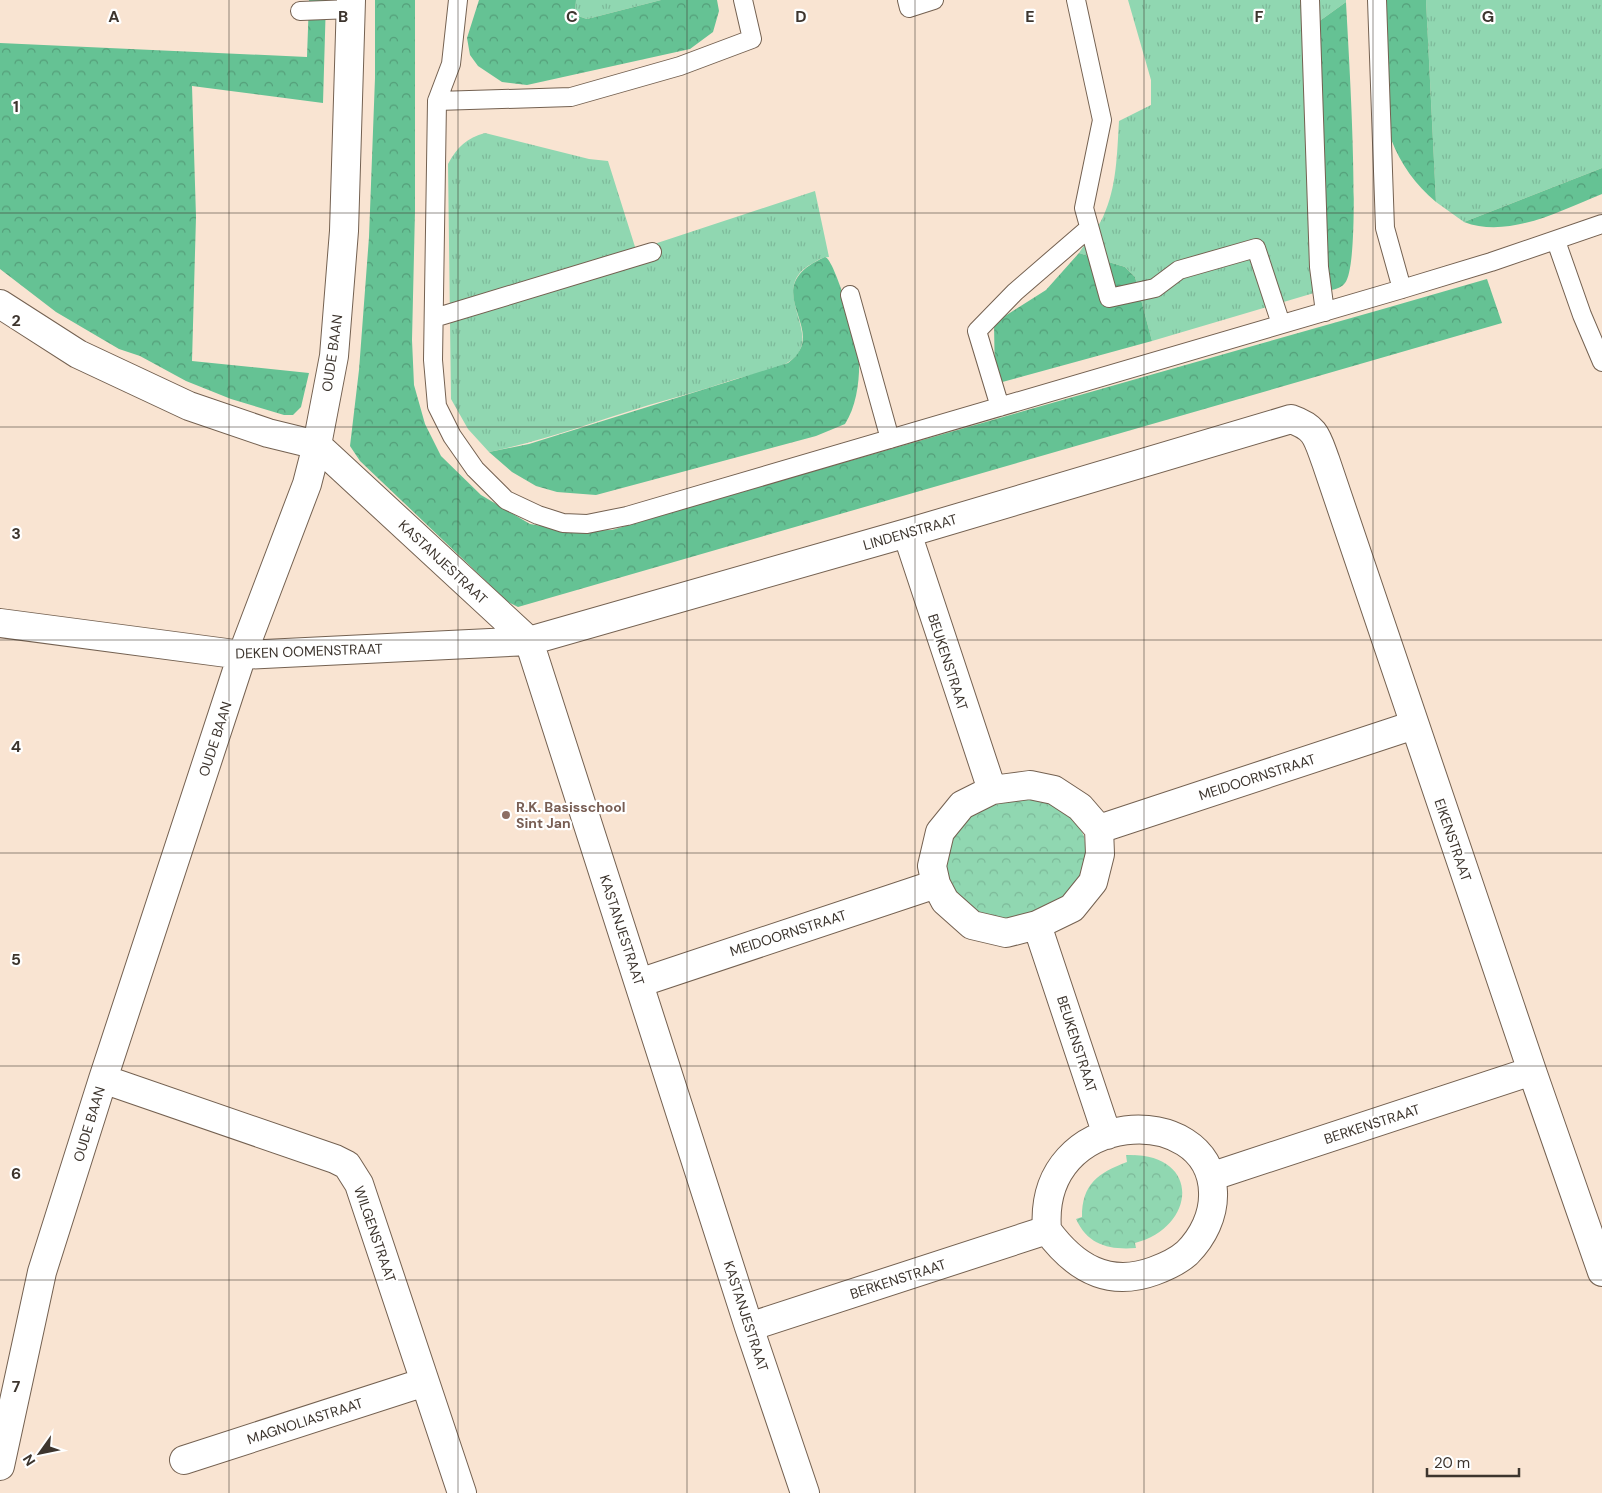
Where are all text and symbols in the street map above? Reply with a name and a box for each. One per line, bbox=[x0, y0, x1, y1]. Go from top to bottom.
text: A bbox=[108, 6, 120, 27]
text: B bbox=[338, 6, 348, 27]
text: C bbox=[566, 6, 578, 27]
text: D bbox=[795, 6, 807, 27]
text: E bbox=[1025, 6, 1035, 27]
text: F bbox=[1255, 6, 1264, 27]
text: G bbox=[1482, 6, 1494, 27]
text: 1 bbox=[13, 96, 19, 117]
text: 2 bbox=[11, 310, 21, 331]
street label: OUDE BAAN bbox=[318, 313, 346, 393]
street label: LINDENSTRAAT bbox=[861, 510, 959, 554]
street label: KASTANJESTRAAT bbox=[395, 516, 491, 608]
text: 3 bbox=[11, 523, 21, 544]
street label: BEUKENSTRAAT bbox=[924, 611, 972, 713]
street label: DEKEN OOMENSTRAAT bbox=[235, 639, 383, 663]
street label: OUDE BAAN bbox=[194, 699, 236, 779]
text: 4 bbox=[11, 736, 21, 757]
street label: MEIDOORNSTRAAT bbox=[1196, 750, 1318, 804]
street label: EIKENSTRAAT bbox=[1430, 796, 1476, 884]
place label: R.K. Basisschool Sint Jan bbox=[516, 798, 626, 832]
marker: R.K. Basisschool Sint Jan bbox=[500, 809, 512, 821]
street label: KASTANJESTRAAT bbox=[596, 872, 648, 988]
street label: MEIDOORNSTRAAT bbox=[727, 906, 849, 960]
text: 5 bbox=[11, 949, 21, 970]
street label: BEUKENSTRAAT bbox=[1053, 993, 1101, 1095]
street label: OUDE BAAN bbox=[69, 1084, 109, 1164]
street label: BERKENSTRAAT bbox=[1322, 1100, 1422, 1148]
text: 6 bbox=[11, 1163, 21, 1184]
street label: WILGENSTRAAT bbox=[350, 1183, 400, 1285]
street label: BERKENSTRAAT bbox=[848, 1255, 948, 1303]
street label: KASTANJESTRAAT bbox=[720, 1258, 772, 1374]
text: 7 bbox=[12, 1376, 21, 1397]
street label: MAGNOLIASTRAAT bbox=[245, 1394, 365, 1448]
north arrow bbox=[15, 1428, 65, 1478]
scale bar bbox=[1427, 1446, 1520, 1478]
text: N bbox=[19, 1451, 39, 1469]
text: 20 m bbox=[1434, 1453, 1470, 1473]

